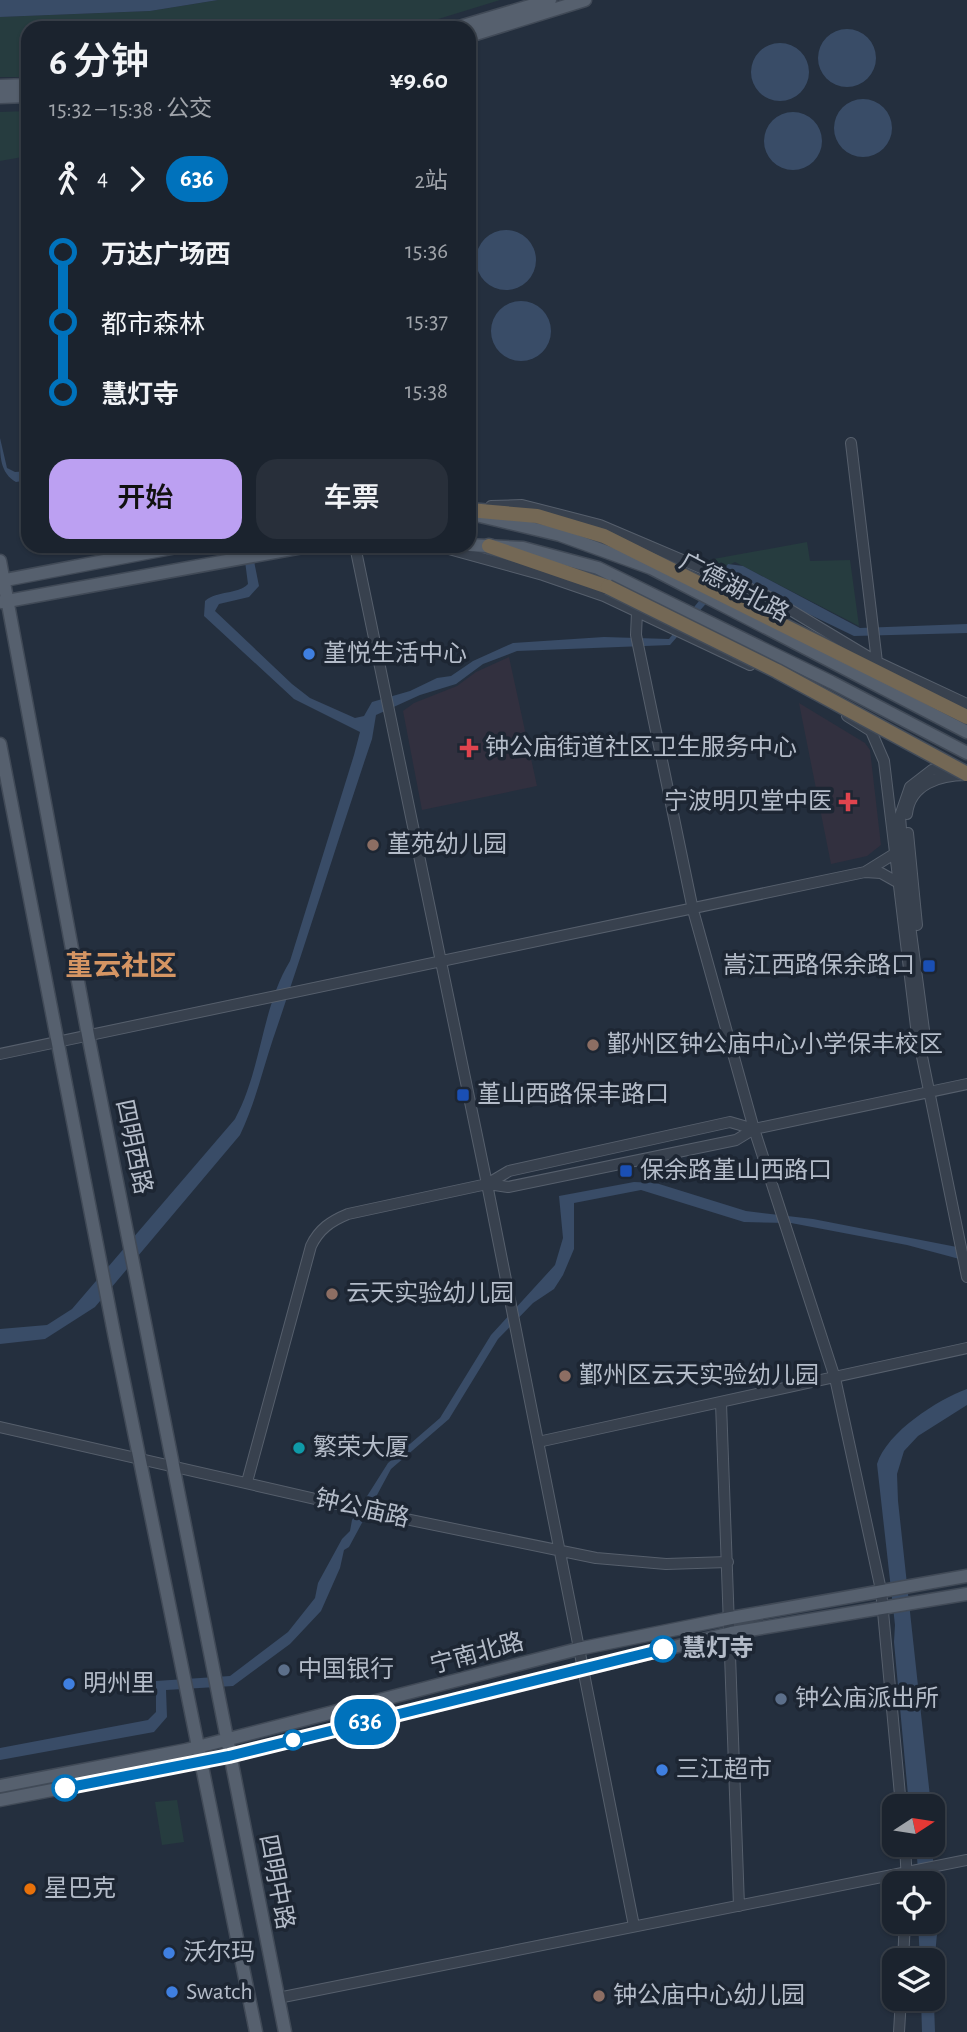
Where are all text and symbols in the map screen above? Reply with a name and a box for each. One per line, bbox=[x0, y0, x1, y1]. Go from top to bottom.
text: 6 分钟 bbox=[49, 44, 149, 82]
text: ¥9.60 bbox=[390, 67, 448, 93]
text: 15:32 – 15:38 · 公交 bbox=[49, 98, 212, 121]
icon: walk bbox=[49, 160, 87, 198]
icon: forward bbox=[118, 160, 156, 198]
text: 4 bbox=[97, 167, 108, 190]
text: 636 bbox=[180, 167, 214, 191]
text: 2站 bbox=[415, 170, 448, 193]
text: 15:36 bbox=[405, 240, 448, 263]
text: 万达广场西 bbox=[101, 242, 231, 268]
text: 15:37 bbox=[406, 310, 448, 333]
text: 都市森林 bbox=[101, 312, 205, 338]
text: 15:38 bbox=[405, 380, 448, 403]
text: 慧灯寺 bbox=[101, 382, 179, 408]
button: 开始 bbox=[49, 459, 242, 539]
button: 车票 bbox=[256, 459, 448, 539]
street label: 广德湖北路 bbox=[675, 547, 794, 627]
place label: 堇悦生活中心 bbox=[323, 640, 467, 666]
marker: 堇悦生活中心 bbox=[301, 646, 317, 662]
place label: 钟公庙街道社区卫生服务中心 bbox=[485, 734, 797, 760]
marker: 钟公庙街道社区卫生服务中心 bbox=[459, 738, 479, 758]
place label: 宁波明贝堂中医 bbox=[664, 788, 832, 814]
marker: 宁波明贝堂中医 bbox=[838, 792, 858, 812]
place label: 堇苑幼儿园 bbox=[387, 831, 507, 857]
marker: 堇苑幼儿园 bbox=[365, 837, 381, 853]
district label: 堇云社区 bbox=[65, 951, 177, 981]
place label: 嵩江西路保余路口 bbox=[723, 952, 915, 978]
marker: 嵩江西路保余路口 bbox=[921, 958, 937, 974]
place label: 鄞州区钟公庙中心小学保丰校区 bbox=[607, 1031, 943, 1057]
marker: 鄞州区钟公庙中心小学保丰校区 bbox=[585, 1037, 601, 1053]
place label: 堇山西路保丰路口 bbox=[477, 1081, 669, 1107]
marker: 堇山西路保丰路口 bbox=[455, 1087, 471, 1103]
street label: 四明西路 bbox=[111, 1097, 157, 1196]
place label: 保余路堇山西路口 bbox=[640, 1157, 832, 1183]
marker: 保余路堇山西路口 bbox=[618, 1163, 634, 1179]
place label: 云天实验幼儿园 bbox=[346, 1280, 514, 1306]
marker: 云天实验幼儿园 bbox=[324, 1286, 340, 1302]
place label: 鄞州区云天实验幼儿园 bbox=[579, 1362, 819, 1388]
marker: 鄞州区云天实验幼儿园 bbox=[557, 1368, 573, 1384]
place label: 繁荣大厦 bbox=[313, 1434, 409, 1460]
marker: 繁荣大厦 bbox=[291, 1440, 307, 1456]
street label: 钟公庙路 bbox=[313, 1485, 412, 1531]
street label: 宁南北路 bbox=[427, 1628, 526, 1678]
place label: 慧灯寺 bbox=[682, 1635, 754, 1661]
marker: 慧灯寺 bbox=[650, 1636, 676, 1662]
place label: 中国银行 bbox=[298, 1656, 394, 1682]
marker: 中国银行 bbox=[276, 1662, 292, 1678]
place label: 明州里 bbox=[83, 1671, 155, 1696]
marker: 明州里 bbox=[61, 1676, 77, 1692]
place label: 钟公庙派出所 bbox=[795, 1685, 939, 1711]
marker: 钟公庙派出所 bbox=[773, 1691, 789, 1707]
line badge: 636 bbox=[325, 1699, 405, 1745]
text: 636 bbox=[348, 1710, 382, 1734]
unlabelled marker bbox=[283, 1730, 303, 1750]
place label: 三江超市 bbox=[676, 1756, 772, 1782]
marker: 三江超市 bbox=[654, 1762, 670, 1778]
unlabelled marker bbox=[52, 1775, 78, 1801]
north arrow bbox=[882, 1794, 945, 1857]
map controls bbox=[882, 1794, 945, 2011]
street label: 四明中路 bbox=[255, 1832, 299, 1931]
button: locate bbox=[882, 1871, 945, 1934]
place label: 星巴克 bbox=[44, 1875, 116, 1901]
marker: 星巴克 bbox=[22, 1881, 38, 1897]
place label: 沃尔玛 bbox=[183, 1939, 255, 1965]
marker: 沃尔玛 bbox=[161, 1945, 177, 1961]
button: layers bbox=[882, 1948, 945, 2011]
place label: Swatch bbox=[186, 1980, 253, 2004]
place label: 钟公庙中心幼儿园 bbox=[613, 1982, 805, 2008]
marker: Swatch bbox=[164, 1984, 180, 2000]
marker: 钟公庙中心幼儿园 bbox=[591, 1988, 607, 2004]

